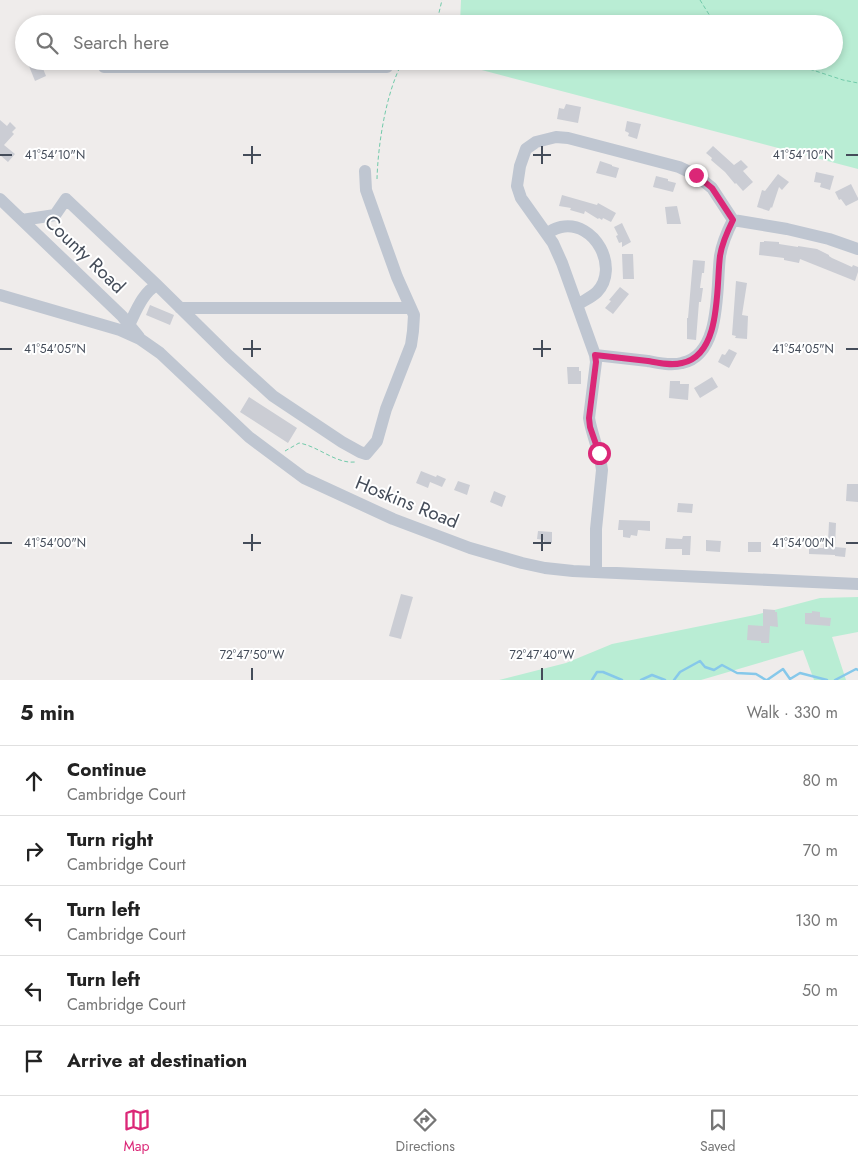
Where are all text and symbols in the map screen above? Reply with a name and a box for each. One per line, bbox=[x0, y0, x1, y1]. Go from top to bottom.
search box bbox=[15, 15, 843, 70]
icon: search bbox=[33, 29, 61, 57]
text: Search here bbox=[73, 29, 169, 56]
text: 41°54'10"N bbox=[25, 146, 85, 164]
text: 41°54'10"N bbox=[773, 146, 833, 164]
route end bbox=[685, 164, 708, 187]
street label: County Road bbox=[39, 209, 131, 299]
text: 41°54'05"N bbox=[24, 340, 86, 358]
text: 41°54'05"N bbox=[772, 340, 834, 358]
route start bbox=[588, 442, 611, 465]
street label: Hoskins Road bbox=[351, 469, 463, 535]
text: 41°54'00"N bbox=[24, 534, 86, 552]
text: 41°54'00"N bbox=[772, 534, 834, 552]
text: 72°47'50"W bbox=[220, 646, 284, 664]
text: 72°47'40"W bbox=[510, 646, 575, 664]
text: 5 min bbox=[20, 698, 75, 728]
text: Walk · 330 m bbox=[747, 701, 838, 724]
text: Continue bbox=[67, 756, 146, 783]
icon: ahead bbox=[20, 767, 48, 795]
text: 80 m bbox=[802, 769, 838, 792]
text: Cambridge Court bbox=[67, 783, 186, 806]
text: Turn right bbox=[67, 826, 153, 853]
icon: right bbox=[20, 837, 48, 865]
text: 70 m bbox=[803, 839, 838, 862]
text: Cambridge Court bbox=[67, 853, 186, 876]
text: Turn left bbox=[67, 896, 140, 923]
icon: left bbox=[20, 907, 48, 935]
text: 130 m bbox=[795, 909, 838, 932]
text: Cambridge Court bbox=[67, 923, 186, 946]
text: Turn left bbox=[67, 966, 140, 993]
icon: left bbox=[20, 977, 48, 1005]
text: 50 m bbox=[802, 979, 838, 1002]
text: Cambridge Court bbox=[67, 993, 186, 1016]
icon: arrive bbox=[20, 1047, 48, 1075]
text: Arrive at destination bbox=[67, 1047, 247, 1074]
tab: Map bbox=[123, 1106, 151, 1156]
tab: Directions bbox=[396, 1106, 455, 1156]
tab: Saved bbox=[700, 1106, 735, 1156]

